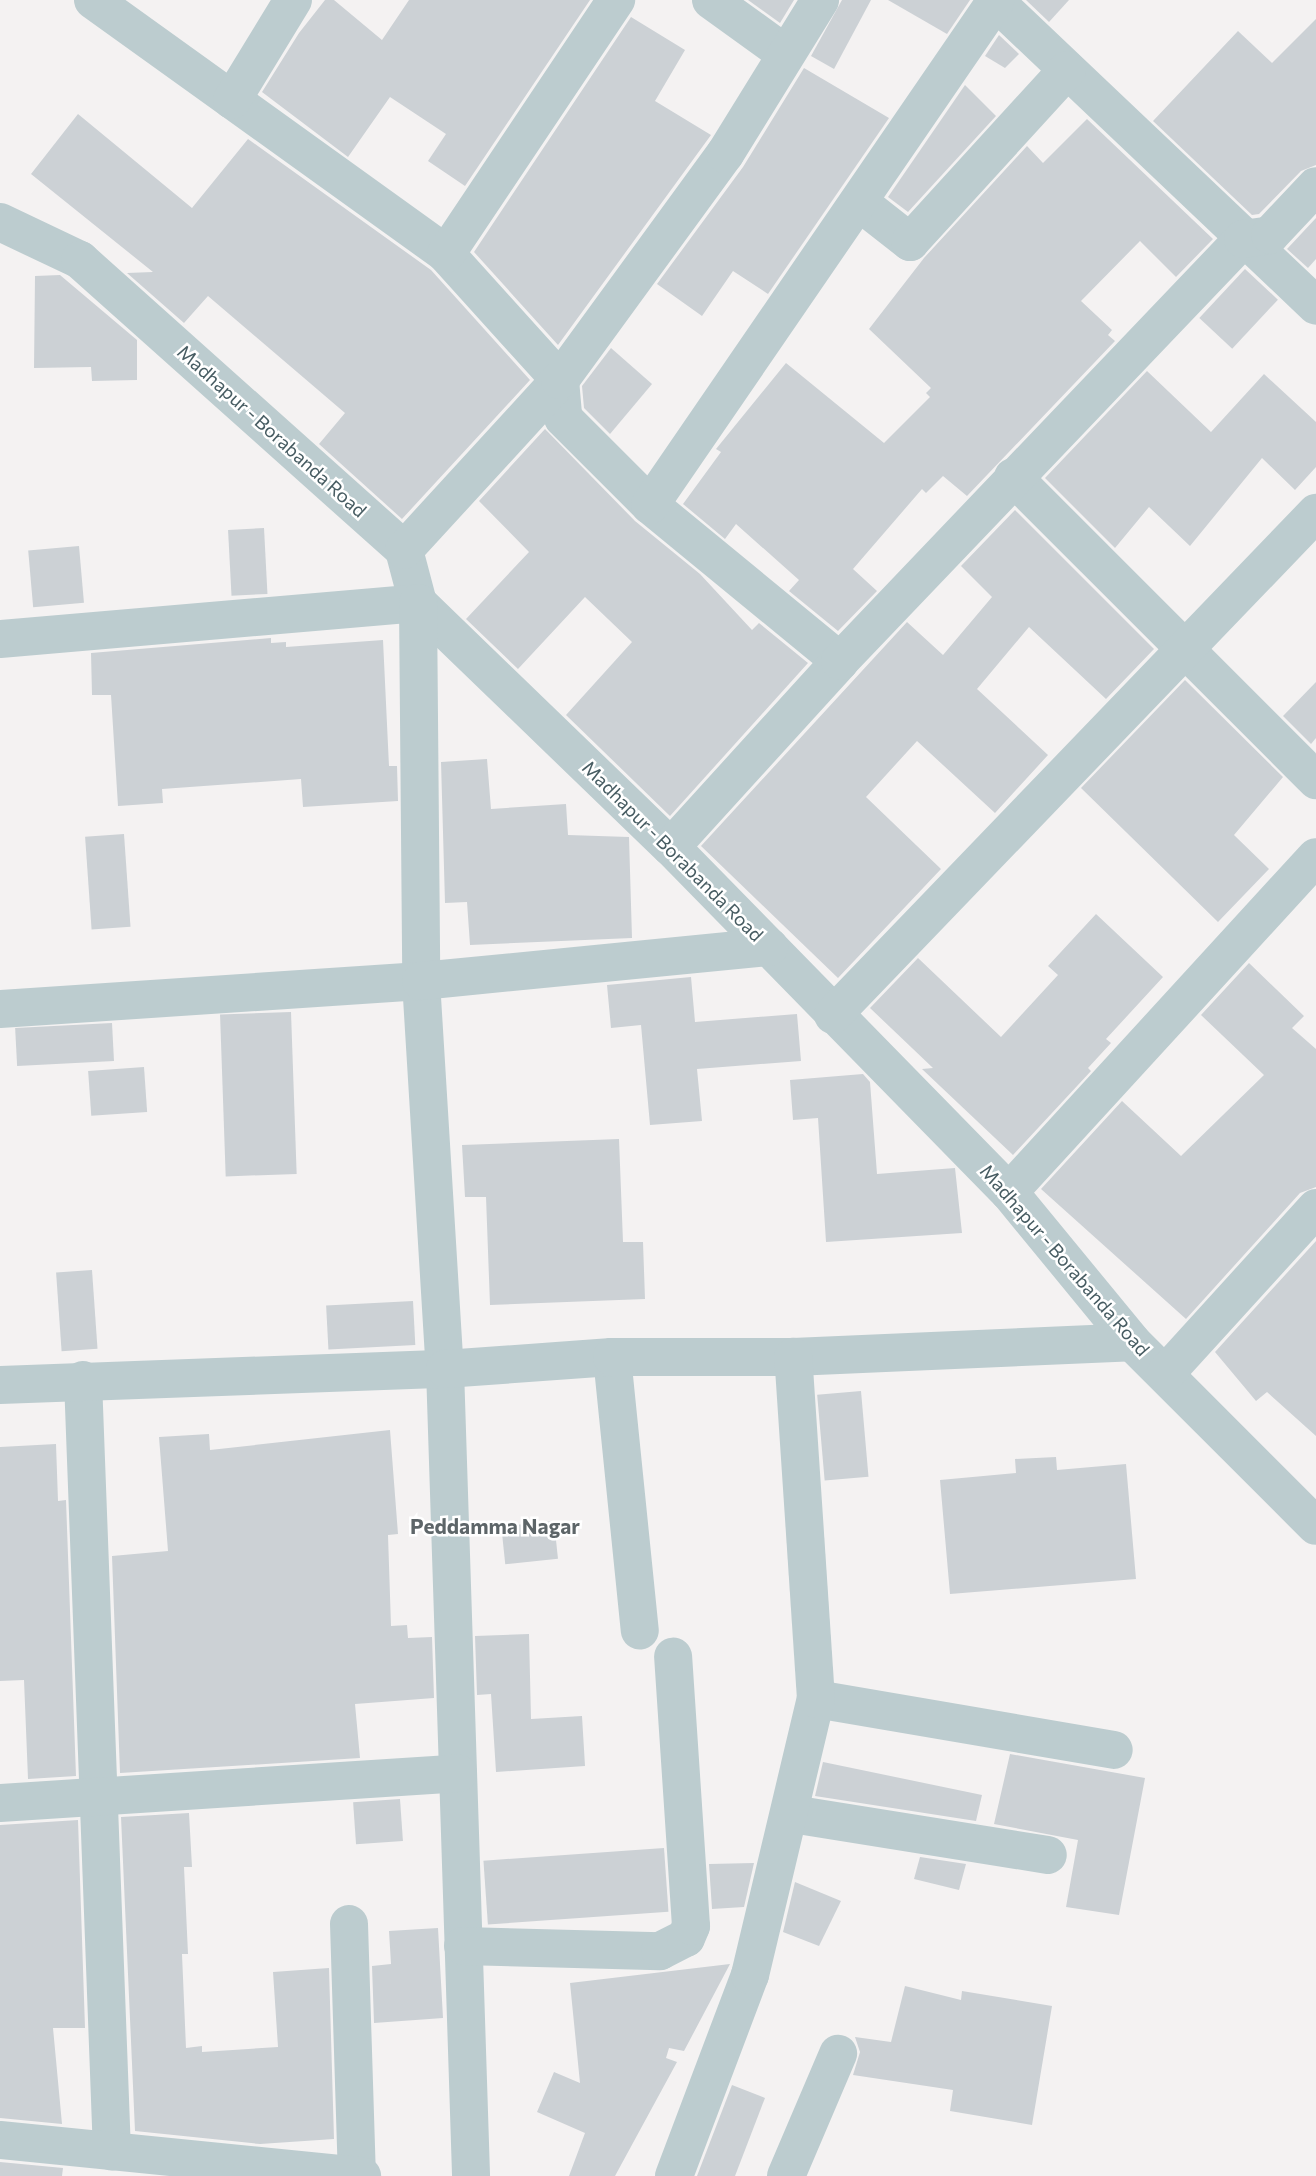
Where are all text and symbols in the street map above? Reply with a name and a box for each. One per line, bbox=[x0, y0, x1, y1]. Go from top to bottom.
street label: Madhapur - Borabanda Road bbox=[173, 340, 371, 522]
street label: Madhapur - Borabanda Road bbox=[578, 756, 768, 946]
street label: Madhapur - Borabanda Road bbox=[976, 1160, 1154, 1360]
district label: Peddamma Nagar bbox=[410, 1513, 580, 1539]

